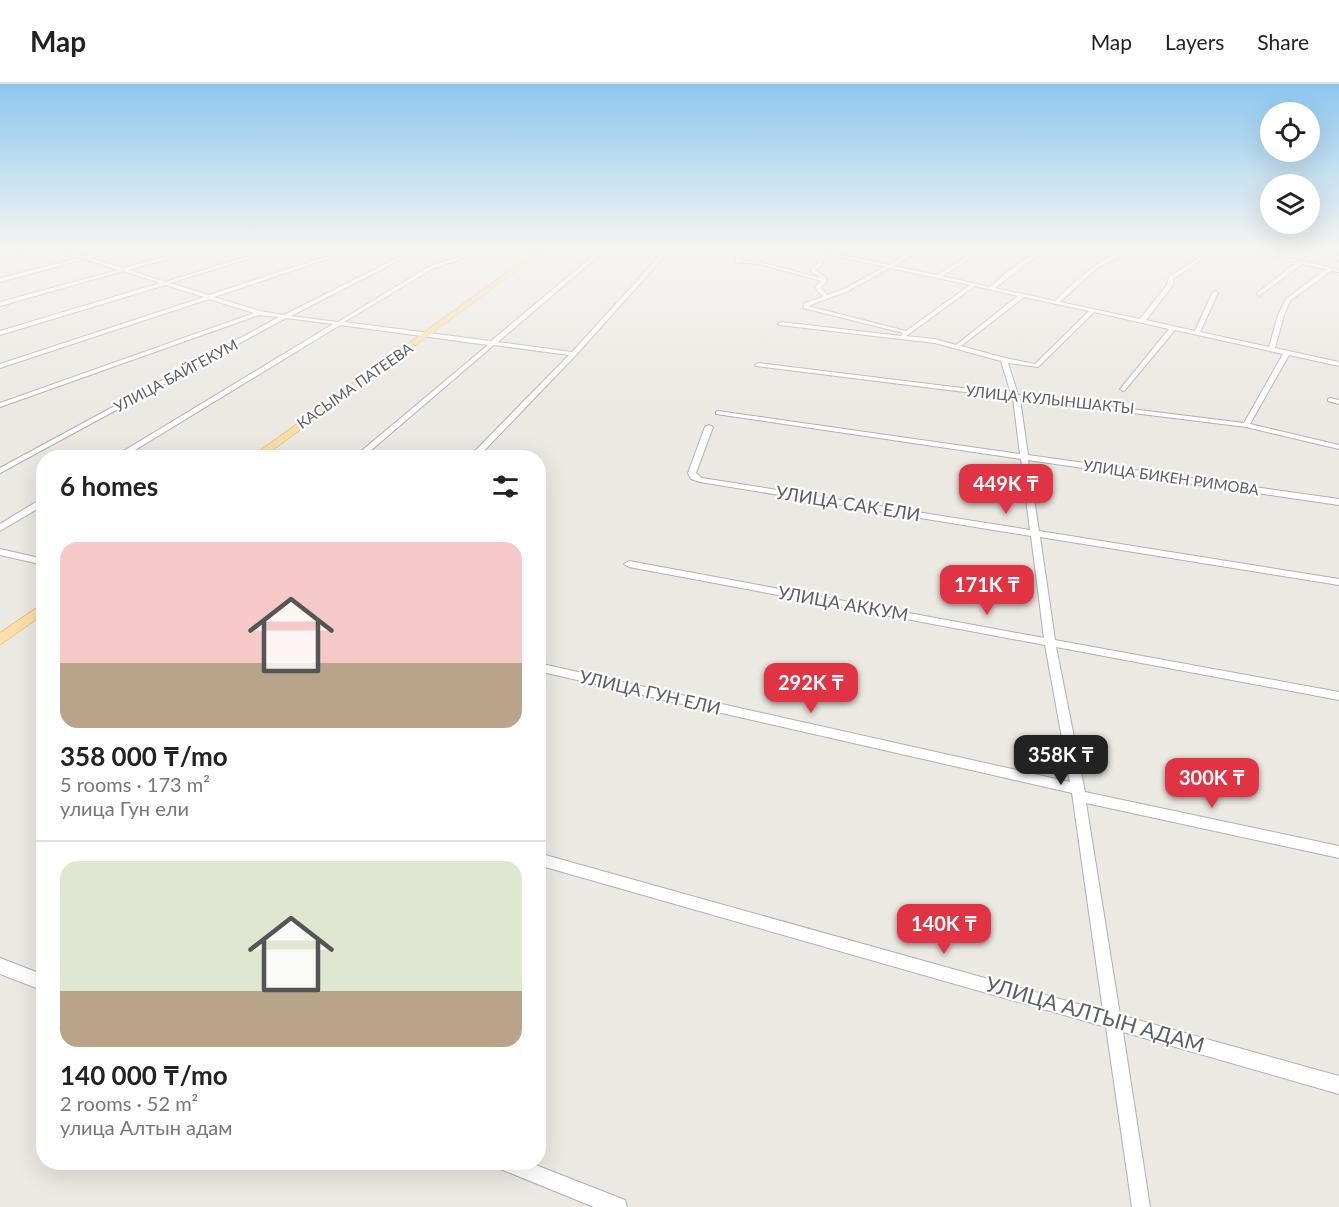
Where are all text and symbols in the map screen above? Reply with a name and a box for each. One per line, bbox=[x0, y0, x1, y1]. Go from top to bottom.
text: Map bbox=[30, 24, 86, 58]
text: Map bbox=[1091, 29, 1132, 54]
text: Layers bbox=[1165, 29, 1224, 54]
text: Share bbox=[1257, 29, 1309, 54]
map controls bbox=[1260, 102, 1320, 234]
button: locate bbox=[1260, 102, 1320, 162]
button: layers bbox=[1260, 174, 1320, 234]
street label: УЛИЦА БАЙГЕКУМ bbox=[111, 335, 240, 415]
street label: КАСЫМА ПАТЕЕВА bbox=[293, 338, 417, 432]
street label: УЛИЦА КУЛЫНШАКТЫ bbox=[965, 381, 1135, 417]
street label: УЛИЦА БИКЕН РИМОВА bbox=[1082, 456, 1261, 498]
pin: 449K ₸ bbox=[957, 464, 1055, 515]
text: 6 homes bbox=[60, 470, 158, 502]
icon: filters bbox=[489, 470, 522, 503]
text: 449K ₸ bbox=[973, 471, 1039, 495]
street label: УЛИЦА САК ЕЛИ bbox=[774, 481, 922, 525]
pin: 171K ₸ bbox=[938, 565, 1036, 616]
text: 171K ₸ bbox=[954, 572, 1020, 596]
icon: home bbox=[237, 581, 345, 689]
street label: УЛИЦА АККУМ bbox=[776, 581, 910, 625]
pin: 292K ₸ bbox=[762, 663, 860, 714]
street label: УЛИЦА ГУН ЕЛИ bbox=[577, 665, 723, 719]
text: 292K ₸ bbox=[778, 670, 844, 694]
pin: 358K ₸ bbox=[1012, 735, 1110, 786]
text: 358 000 ₸/mo bbox=[60, 740, 228, 772]
text: 358K ₸ bbox=[1028, 742, 1094, 766]
pin: 300K ₸ bbox=[1163, 758, 1261, 809]
text: 300K ₸ bbox=[1179, 765, 1245, 789]
text: 5 rooms · 173 m² bbox=[60, 772, 210, 796]
text: улица Гун ели bbox=[60, 796, 189, 820]
icon: home bbox=[237, 900, 345, 1008]
pin: 140K ₸ bbox=[895, 904, 993, 955]
text: 140K ₸ bbox=[911, 911, 977, 935]
street label: УЛИЦА АЛТЫН АДАМ bbox=[983, 970, 1208, 1057]
text: 140 000 ₸/mo bbox=[60, 1059, 228, 1091]
text: 2 rooms · 52 m² bbox=[60, 1091, 198, 1115]
text: улица Алтын адам bbox=[60, 1115, 232, 1139]

